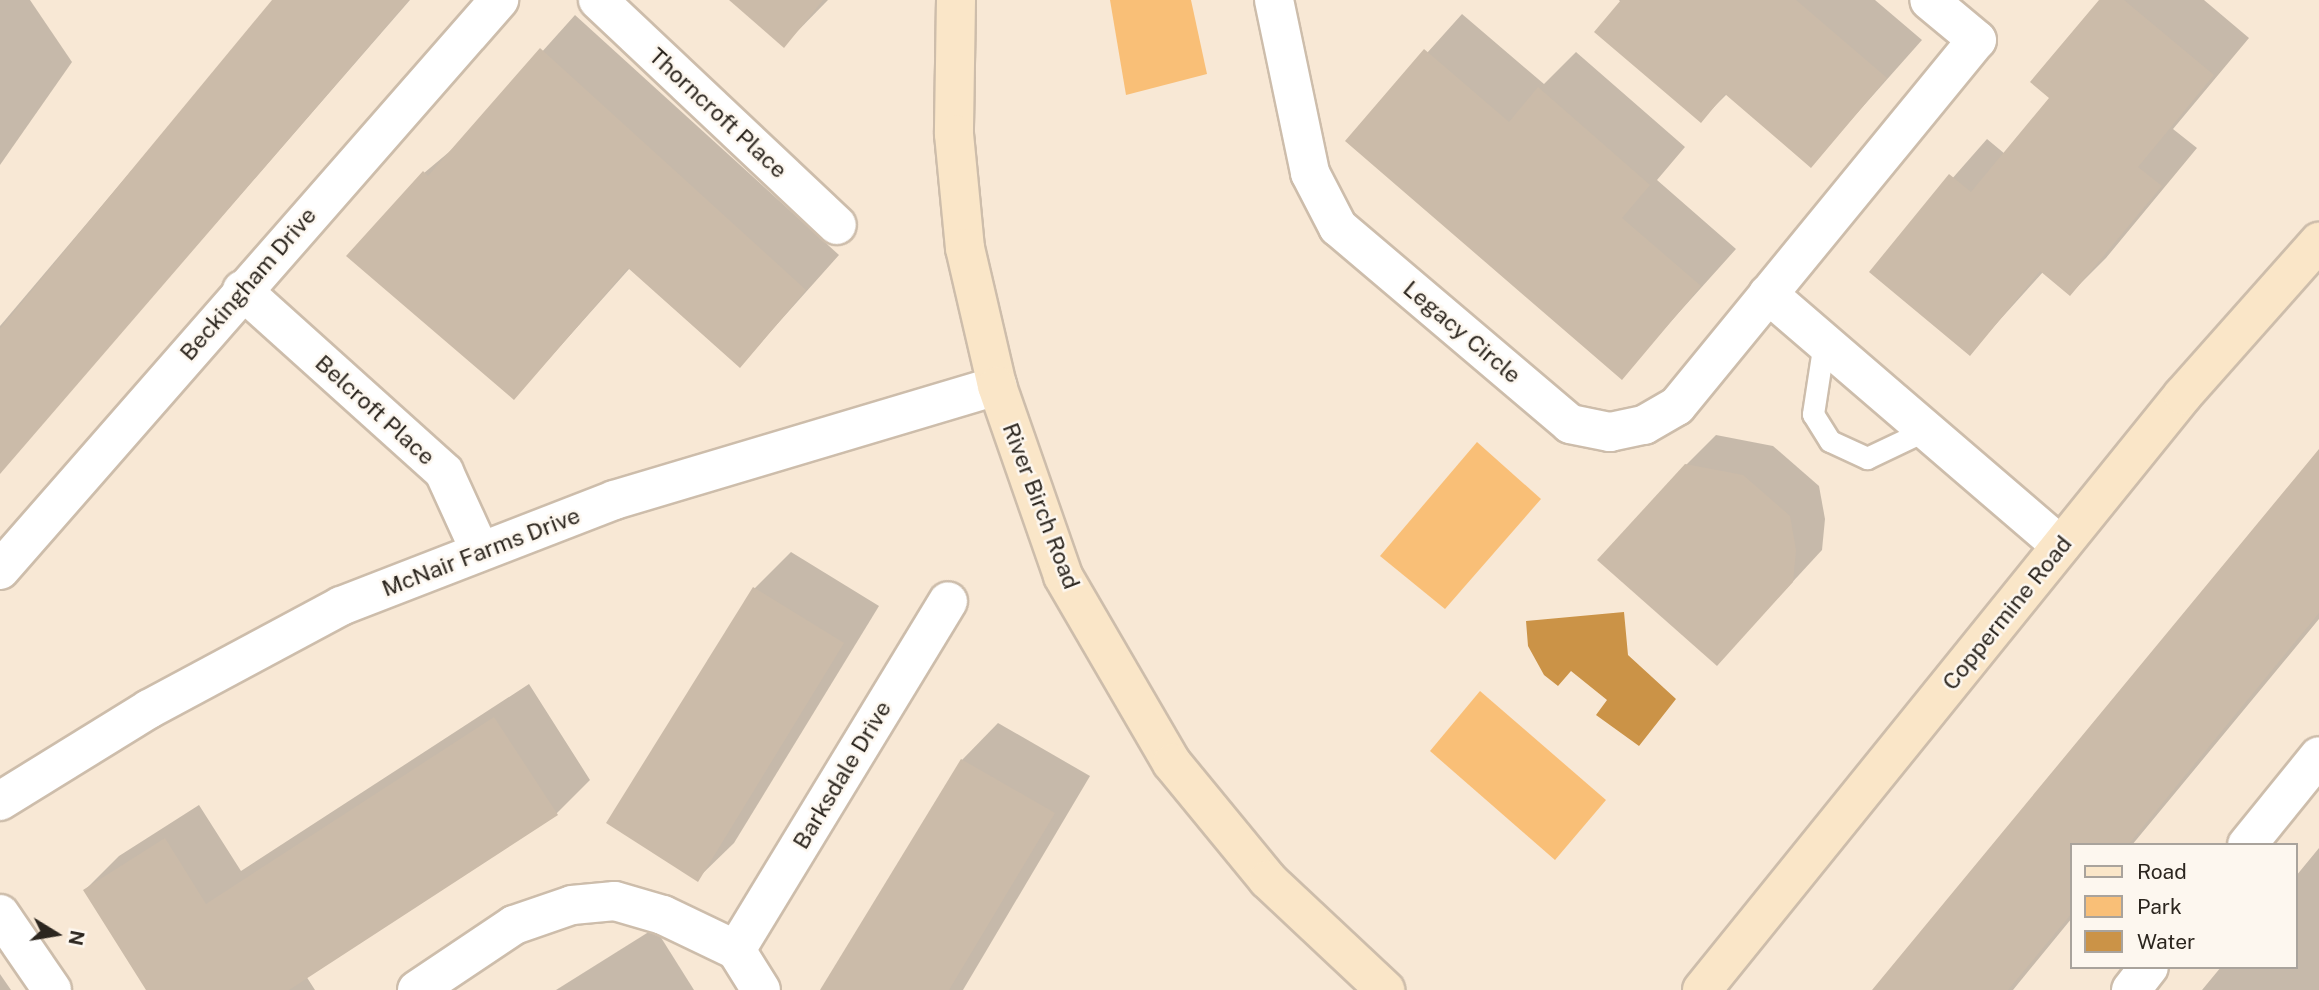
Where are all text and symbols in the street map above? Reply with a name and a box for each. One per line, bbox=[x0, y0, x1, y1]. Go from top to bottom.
street label: Thorncroft Place bbox=[643, 42, 793, 184]
street label: Beckingham Drive bbox=[174, 202, 322, 366]
street label: Legacy Circle bbox=[1398, 275, 1526, 389]
street label: Belcroft Place bbox=[310, 349, 440, 471]
street label: River Birch Road bbox=[997, 419, 1085, 593]
street label: McNair Farms Drive bbox=[378, 501, 584, 603]
street label: Coppermine Road bbox=[1936, 530, 2078, 696]
street label: Barksdale Drive bbox=[787, 696, 897, 854]
legend bbox=[2070, 843, 2298, 969]
text: Road bbox=[2137, 859, 2187, 884]
text: Park bbox=[2137, 894, 2182, 919]
north arrow bbox=[21, 899, 91, 969]
text: N bbox=[64, 929, 89, 947]
text: Water bbox=[2137, 929, 2195, 954]

